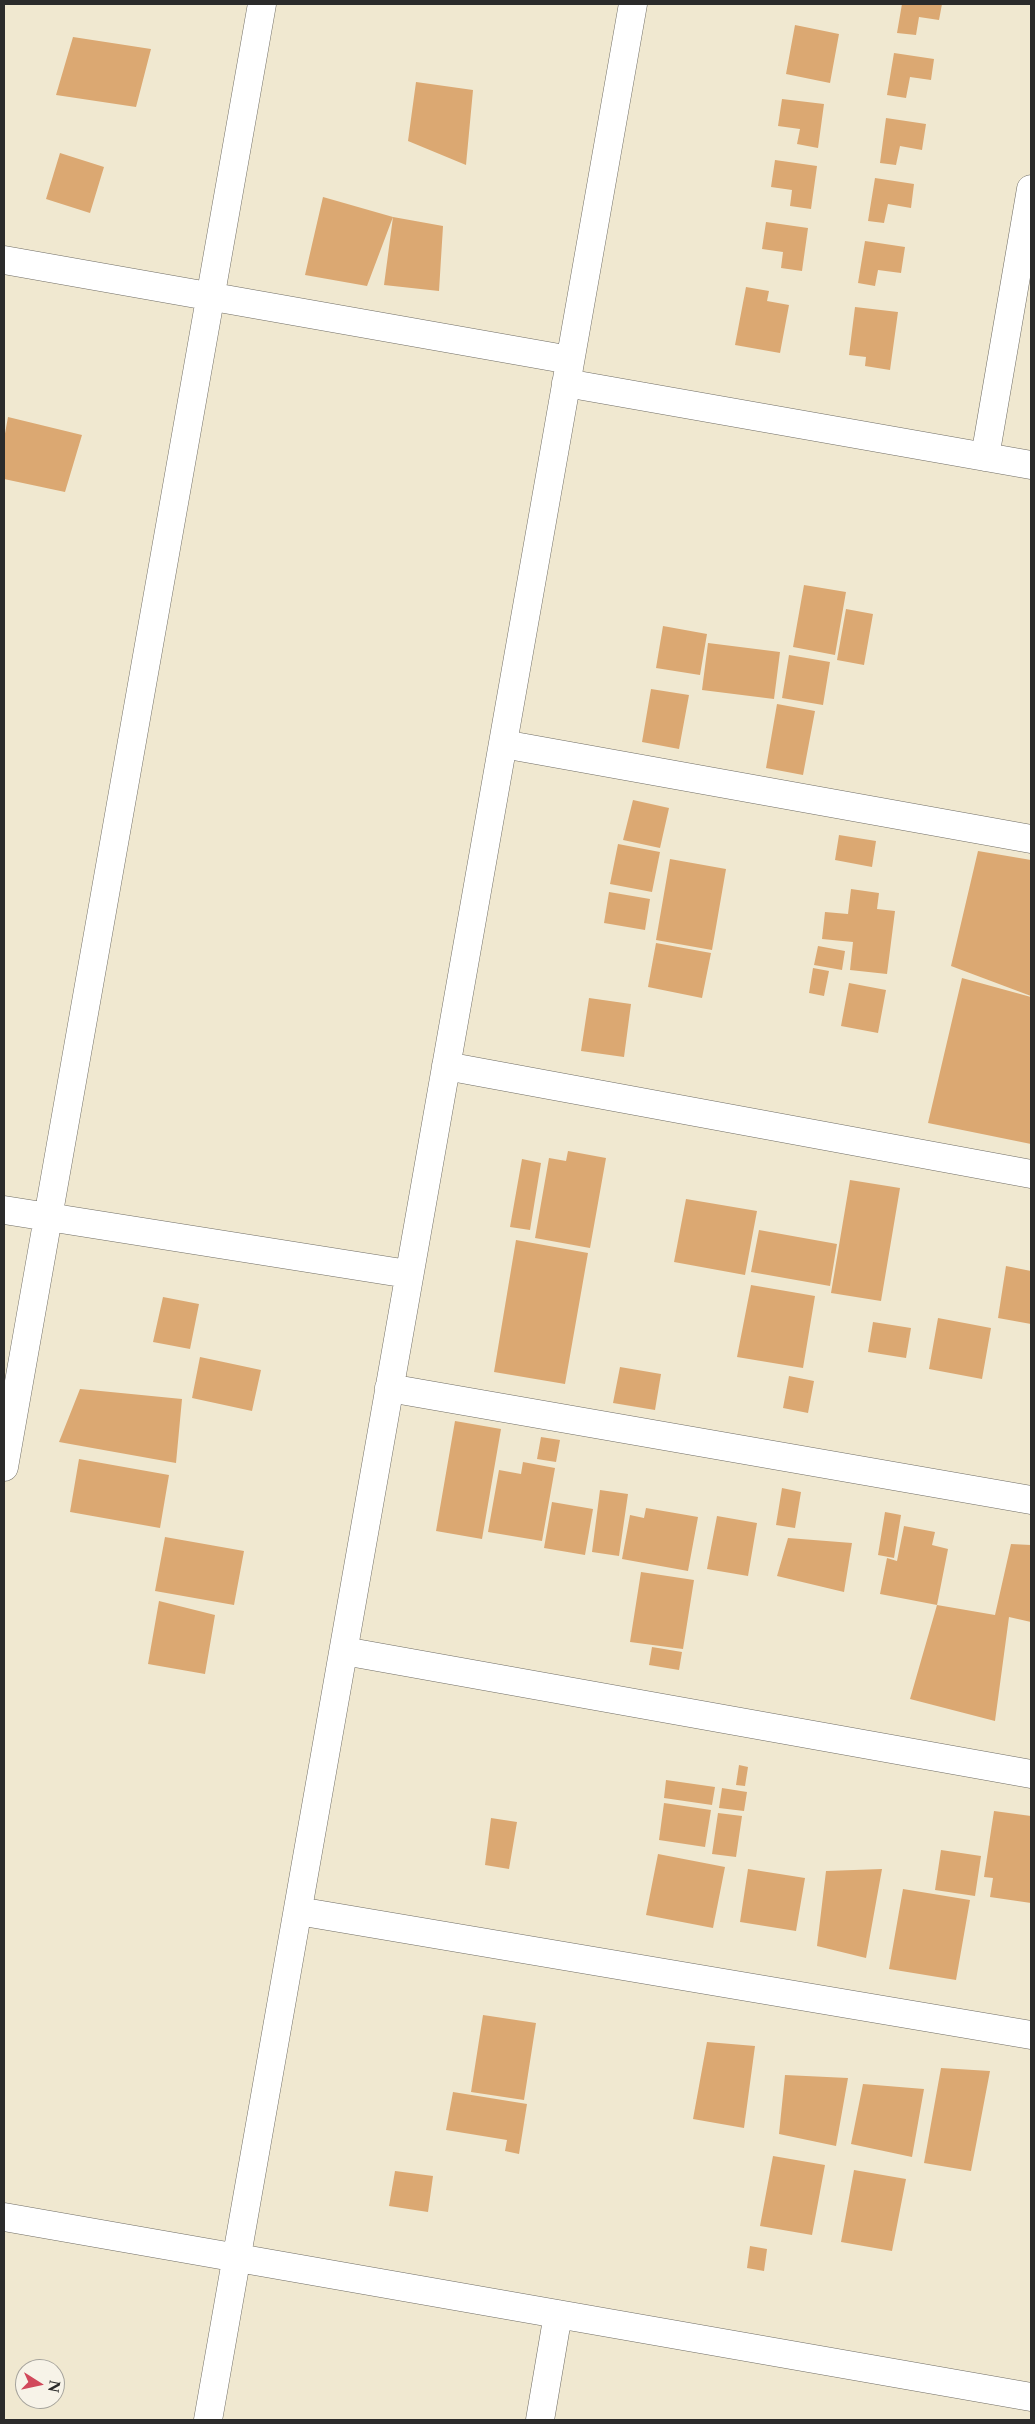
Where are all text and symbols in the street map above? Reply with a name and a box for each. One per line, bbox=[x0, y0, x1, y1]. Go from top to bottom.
north arrow bbox=[15, 2359, 65, 2409]
text: N bbox=[44, 2379, 64, 2394]

